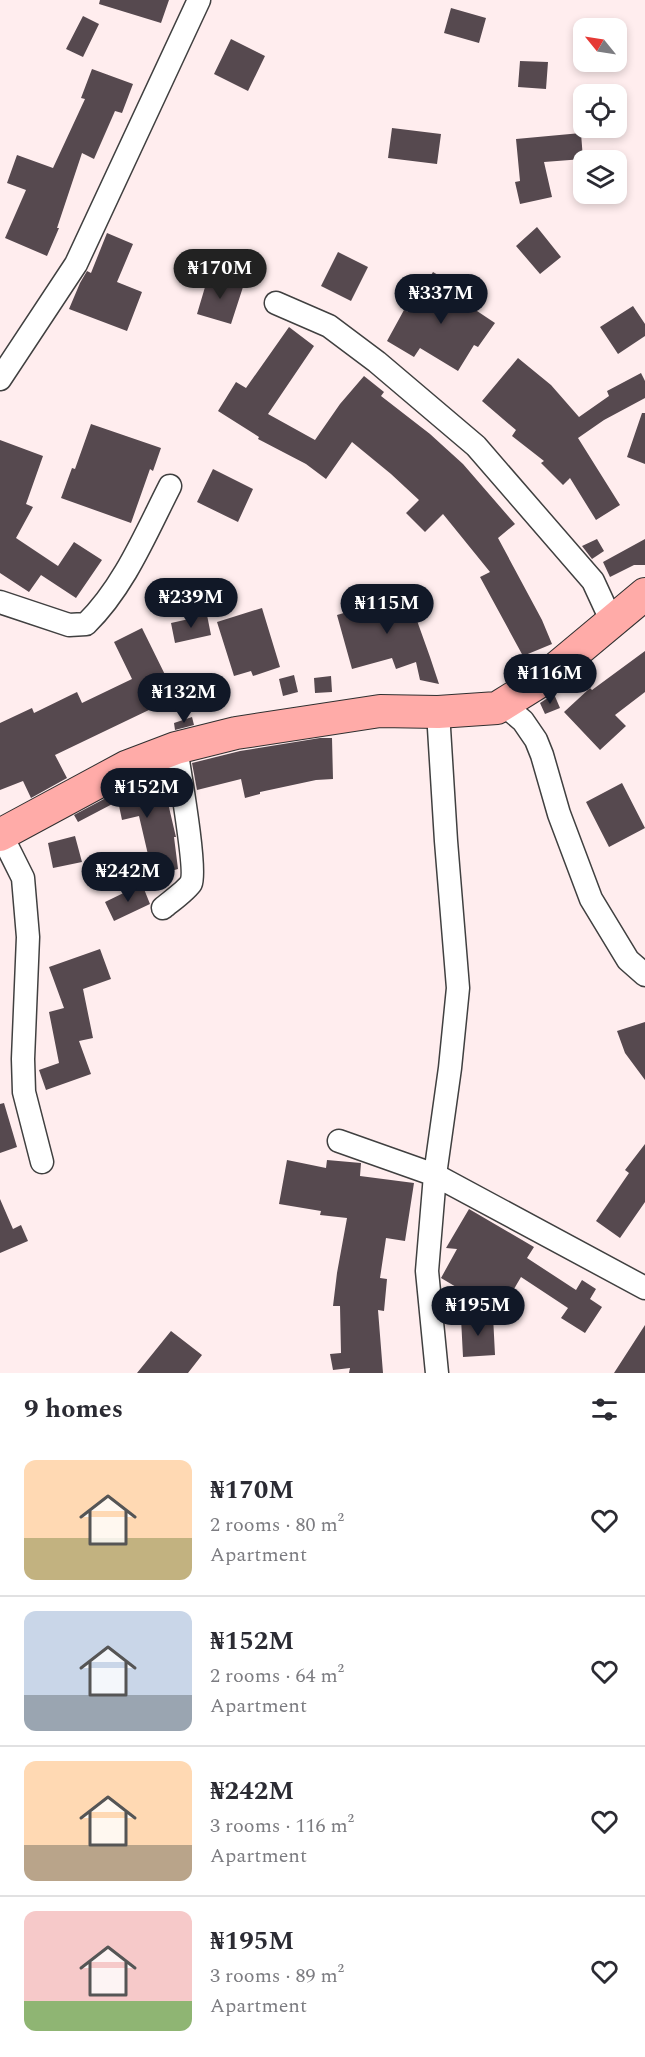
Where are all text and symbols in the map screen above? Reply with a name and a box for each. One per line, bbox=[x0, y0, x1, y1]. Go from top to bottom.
north arrow bbox=[573, 18, 627, 72]
map controls bbox=[573, 18, 627, 204]
button: locate bbox=[573, 84, 627, 138]
button: layers bbox=[573, 150, 627, 204]
pin: ₦170M bbox=[178, 249, 262, 300]
text: ₦170M bbox=[188, 253, 252, 283]
pin: ₦337M bbox=[399, 274, 483, 325]
text: ₦337M bbox=[409, 278, 473, 308]
pin: ₦239M bbox=[149, 578, 233, 629]
text: ₦239M bbox=[159, 582, 223, 612]
pin: ₦115M bbox=[345, 584, 429, 635]
text: ₦115M bbox=[355, 588, 419, 618]
pin: ₦116M bbox=[508, 654, 592, 705]
text: ₦116M bbox=[518, 658, 582, 688]
pin: ₦132M bbox=[142, 673, 226, 724]
text: ₦132M bbox=[152, 677, 216, 707]
pin: ₦152M bbox=[105, 768, 189, 819]
text: ₦152M bbox=[115, 772, 179, 802]
pin: ₦242M bbox=[86, 852, 170, 903]
text: ₦242M bbox=[96, 856, 160, 886]
pin: ₦195M bbox=[436, 1286, 520, 1337]
text: ₦195M bbox=[446, 1290, 510, 1320]
text: 9 homes bbox=[24, 1389, 123, 1429]
icon: filters bbox=[588, 1393, 621, 1426]
text: ₦170M bbox=[210, 1470, 294, 1510]
icon: home bbox=[72, 1484, 144, 1556]
icon: heart bbox=[588, 1504, 621, 1537]
text: 2 rooms · 80 m² bbox=[210, 1510, 344, 1540]
text: Apartment bbox=[210, 1540, 307, 1570]
text: ₦152M bbox=[210, 1621, 294, 1661]
icon: home bbox=[72, 1635, 144, 1707]
icon: heart bbox=[588, 1655, 621, 1688]
text: 2 rooms · 64 m² bbox=[210, 1661, 344, 1691]
text: Apartment bbox=[210, 1691, 307, 1721]
text: ₦242M bbox=[210, 1771, 294, 1811]
icon: home bbox=[72, 1785, 144, 1857]
icon: heart bbox=[588, 1805, 621, 1838]
text: 3 rooms · 116 m² bbox=[210, 1811, 354, 1841]
text: Apartment bbox=[210, 1841, 307, 1871]
text: ₦195M bbox=[210, 1921, 294, 1961]
icon: home bbox=[72, 1935, 144, 2007]
icon: heart bbox=[588, 1955, 621, 1988]
text: 3 rooms · 89 m² bbox=[210, 1961, 344, 1991]
text: Apartment bbox=[210, 1991, 307, 2021]

